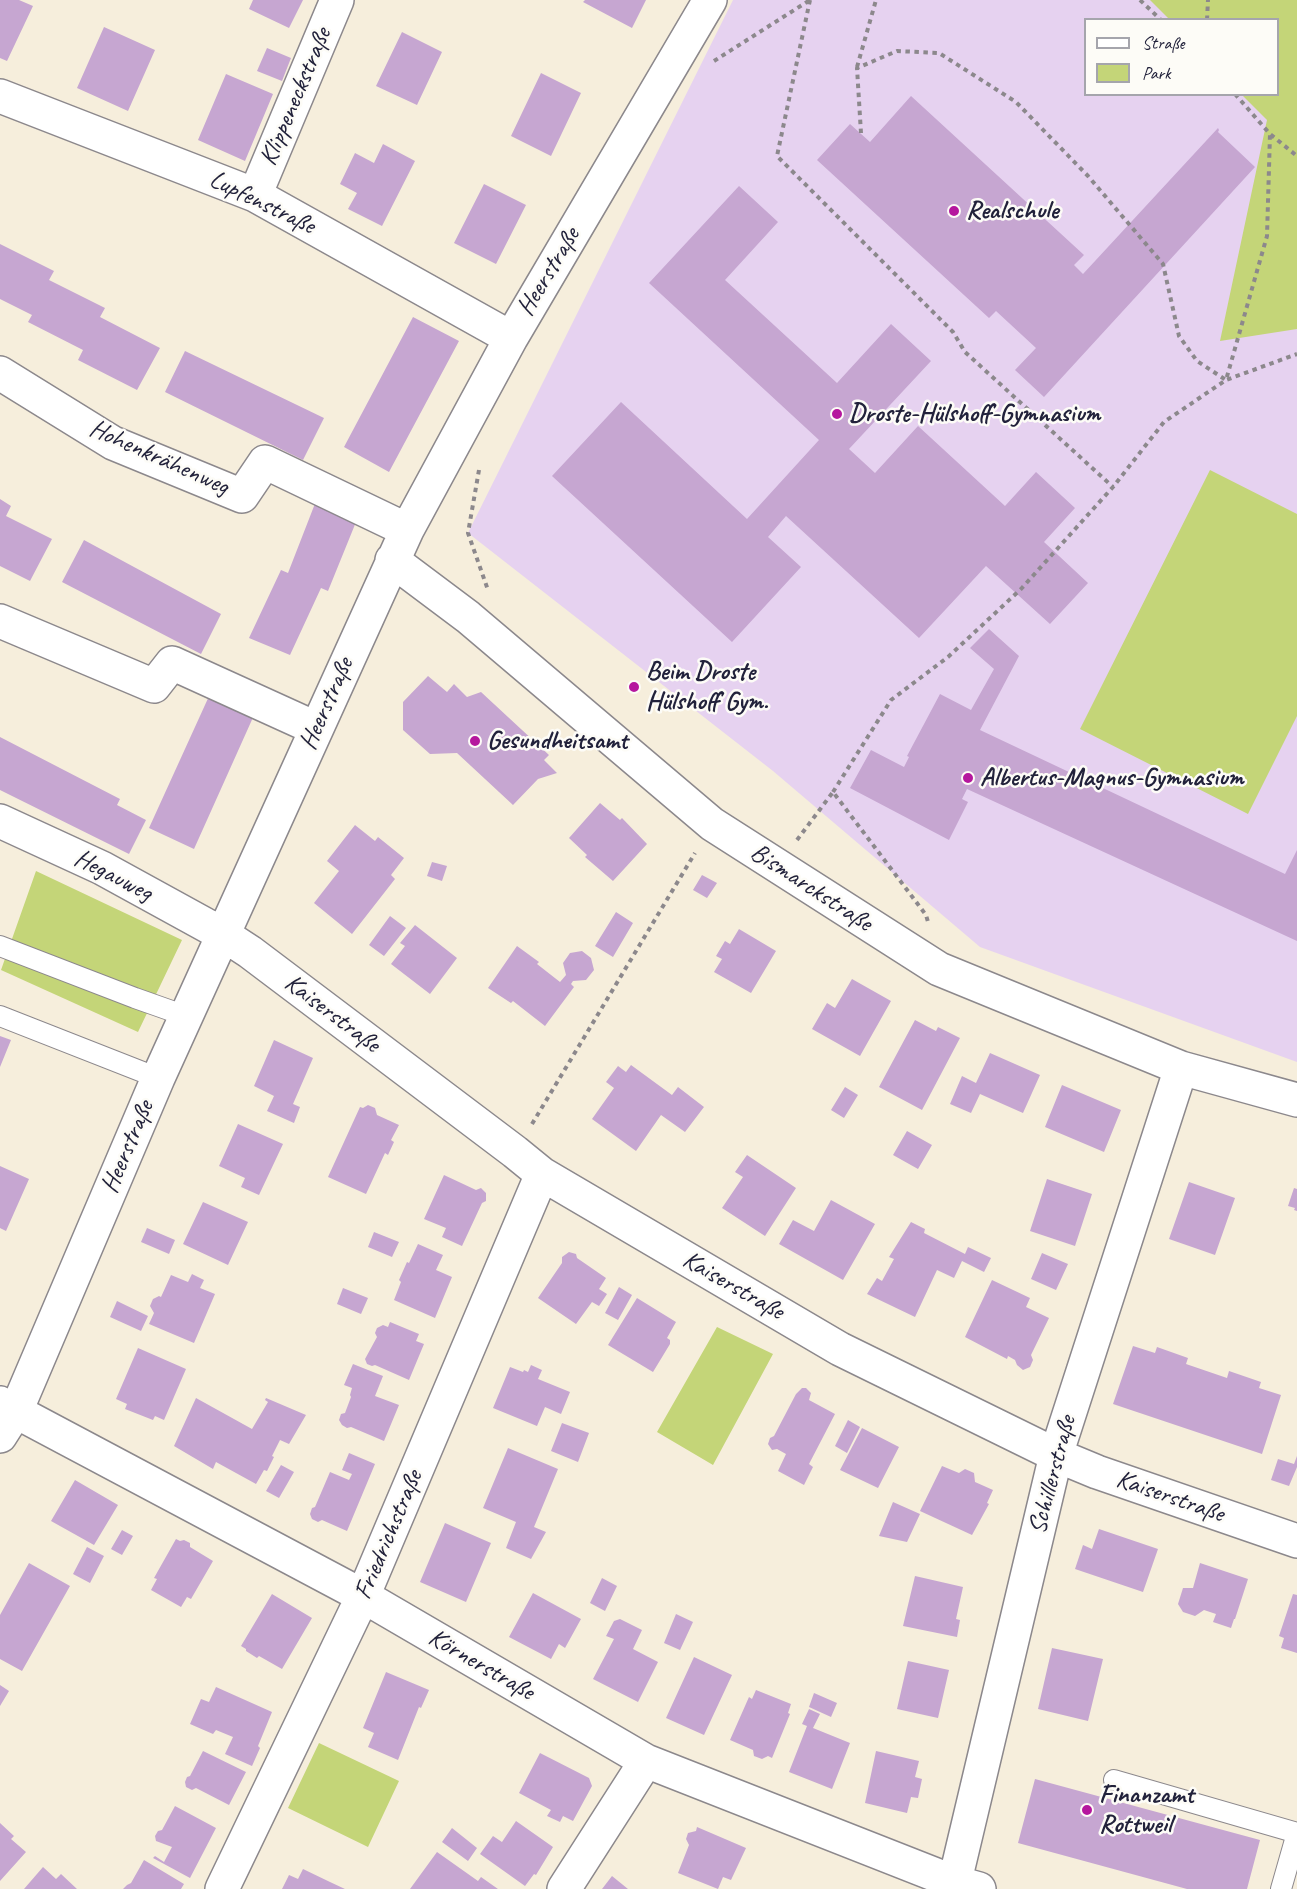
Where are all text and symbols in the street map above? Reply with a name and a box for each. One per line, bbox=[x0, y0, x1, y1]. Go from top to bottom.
legend bbox=[1084, 18, 1279, 96]
street label: Klippeneckstraße bbox=[253, 24, 339, 170]
text: Straße bbox=[1142, 32, 1184, 54]
text: Park bbox=[1142, 62, 1171, 84]
street label: Lupfenstraße bbox=[204, 164, 320, 242]
place label: Realschule bbox=[966, 195, 1058, 227]
marker: Realschule bbox=[947, 204, 961, 218]
street label: Heerstraße bbox=[511, 222, 587, 322]
place label: Droste-Hülshoff-Gymnasium bbox=[849, 398, 1100, 430]
marker: Droste-Hülshoff-Gymnasium bbox=[830, 407, 844, 421]
street label: Hohenkrähenweg bbox=[84, 413, 234, 503]
street label: Heerstraße bbox=[293, 653, 361, 755]
place label: Beim Droste Hülshoff Gym. bbox=[646, 656, 768, 718]
marker: Beim Droste Hülshoff Gym. bbox=[627, 680, 641, 694]
place label: Gesundheitsamt bbox=[487, 725, 627, 757]
marker: Gesundheitsamt bbox=[468, 734, 482, 748]
place label: Albertus-Magnus-Gymnasium bbox=[980, 762, 1243, 794]
marker: Albertus-Magnus-Gymnasium bbox=[961, 771, 975, 785]
street label: Bismarckstraße bbox=[744, 837, 878, 939]
street label: Hegauweg bbox=[69, 843, 157, 909]
street label: Kaiserstraße bbox=[278, 968, 386, 1060]
street label: Heerstraße bbox=[95, 1096, 161, 1198]
street label: Kaiserstraße bbox=[677, 1245, 789, 1327]
street label: Schillerstraße bbox=[1022, 1413, 1084, 1537]
street label: Kaiserstraße bbox=[1112, 1464, 1228, 1530]
street label: Friedrichstraße bbox=[348, 1466, 430, 1604]
street label: Körnerstraße bbox=[423, 1622, 539, 1708]
place label: Finanzamt Rottweil bbox=[1099, 1779, 1193, 1840]
marker: Finanzamt Rottweil bbox=[1080, 1803, 1094, 1817]

